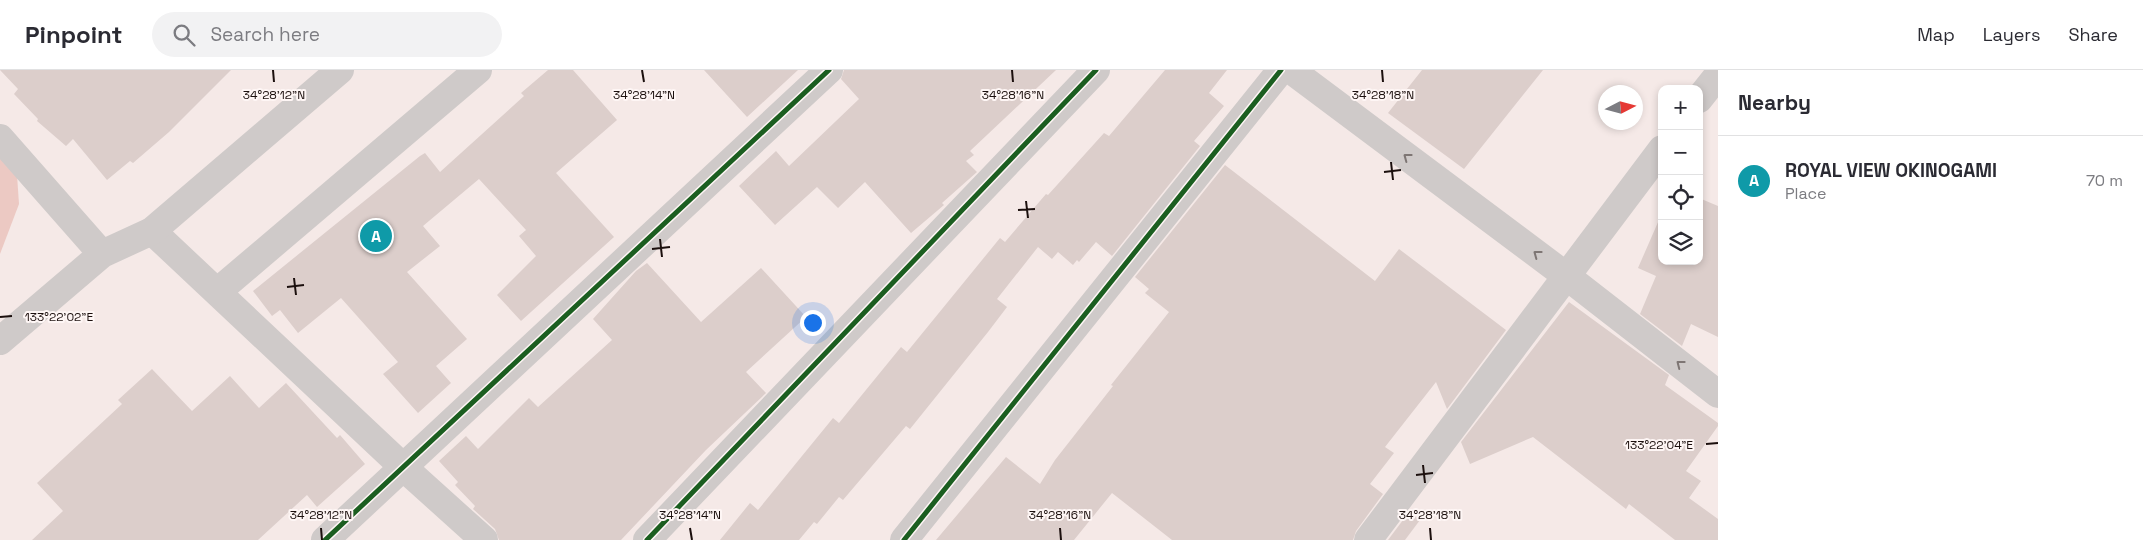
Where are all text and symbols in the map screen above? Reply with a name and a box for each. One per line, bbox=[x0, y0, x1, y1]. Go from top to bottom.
search box bbox=[152, 12, 502, 57]
text: Pinpoint bbox=[25, 19, 122, 50]
icon: search bbox=[170, 21, 198, 49]
text: Search here bbox=[210, 22, 320, 47]
text: Map bbox=[1917, 23, 1955, 46]
text: Layers bbox=[1983, 23, 2040, 46]
text: Share bbox=[2068, 23, 2118, 46]
north arrow bbox=[1598, 85, 1643, 130]
map controls bbox=[1658, 85, 1703, 265]
button: + bbox=[1658, 85, 1703, 130]
text: 34°28'12"N bbox=[243, 87, 305, 103]
text: 34°28'14"N bbox=[613, 87, 675, 103]
text: 34°28'16"N bbox=[982, 87, 1044, 103]
text: 34°28'18"N bbox=[1352, 87, 1414, 103]
text: Nearby bbox=[1738, 89, 1811, 116]
button: − bbox=[1658, 130, 1703, 175]
one-way arrow bbox=[1404, 154, 1413, 162]
text: ROYAL VIEW OKINOGAMI bbox=[1785, 158, 1997, 183]
text: A bbox=[1749, 170, 1759, 191]
text: 70 m bbox=[2086, 170, 2123, 191]
button: locate bbox=[1658, 175, 1703, 220]
text: Place bbox=[1785, 183, 1827, 204]
pin: A bbox=[360, 217, 392, 255]
button: layers bbox=[1658, 220, 1703, 265]
one-way arrow bbox=[1533, 251, 1543, 260]
text: 133°22'02"E bbox=[25, 309, 93, 325]
your location bbox=[800, 310, 826, 336]
one-way arrow bbox=[1676, 361, 1685, 370]
text: 133°22'04"E bbox=[1625, 437, 1693, 453]
text: 34°28'12"N bbox=[290, 507, 352, 523]
text: 34°28'14"N bbox=[659, 507, 721, 523]
text: 34°28'16"N bbox=[1029, 507, 1091, 523]
text: 34°28'18"N bbox=[1399, 507, 1461, 523]

